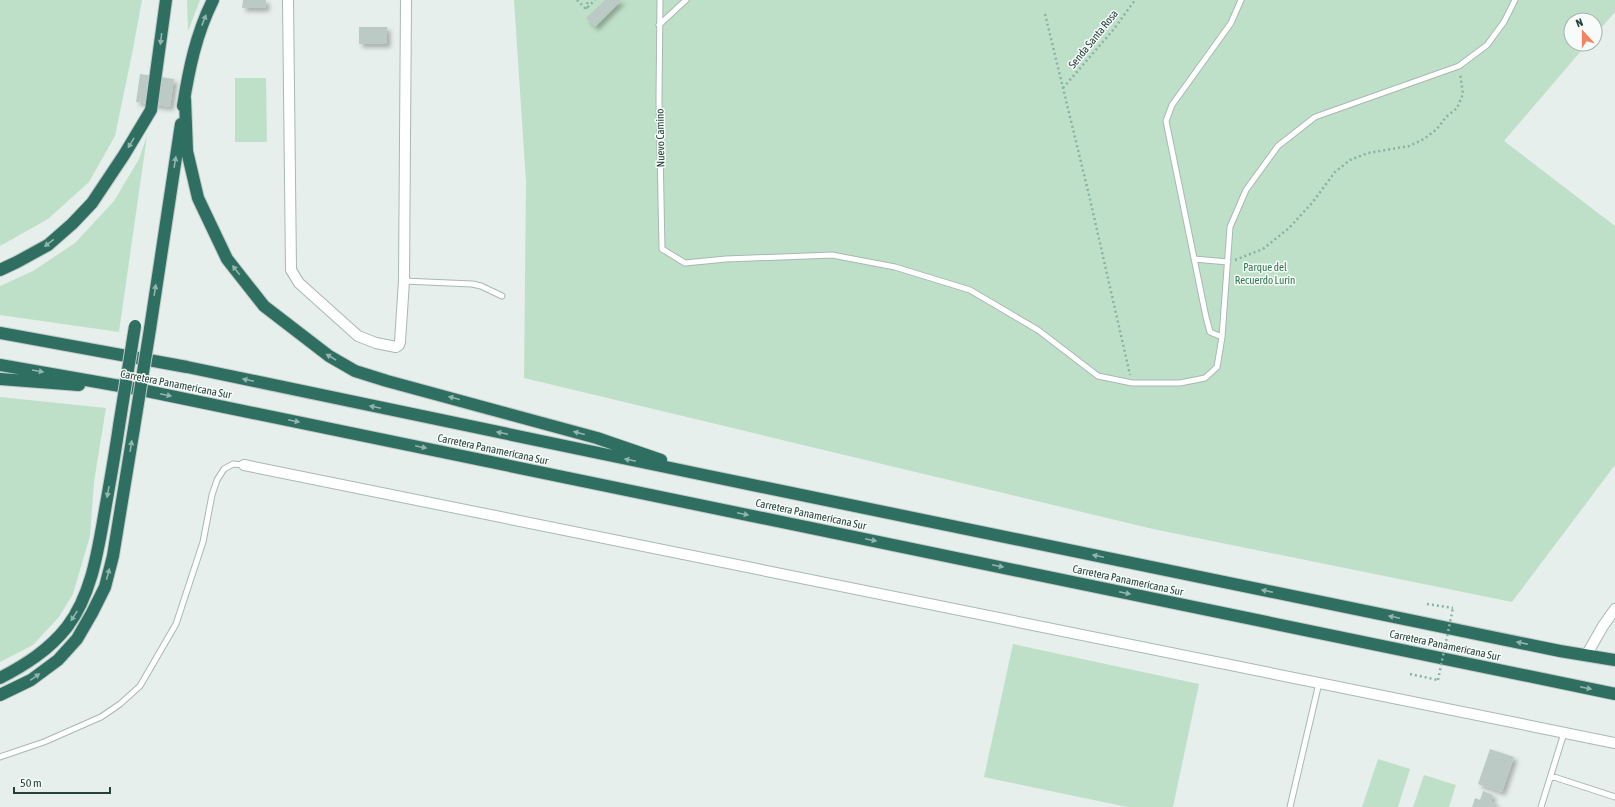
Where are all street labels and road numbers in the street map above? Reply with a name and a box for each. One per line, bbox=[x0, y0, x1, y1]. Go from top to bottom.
street label: Senda Santa Rosa bbox=[1066, 8, 1120, 70]
street label: Nuevo Camino bbox=[653, 108, 667, 168]
street label: Carretera Panamericana Sur bbox=[119, 367, 233, 401]
street label: Carretera Panamericana Sur bbox=[436, 431, 550, 467]
street label: Carretera Panamericana Sur bbox=[754, 496, 868, 532]
street label: Carretera Panamericana Sur bbox=[1071, 562, 1185, 598]
street label: Carretera Panamericana Sur bbox=[1388, 627, 1502, 663]

